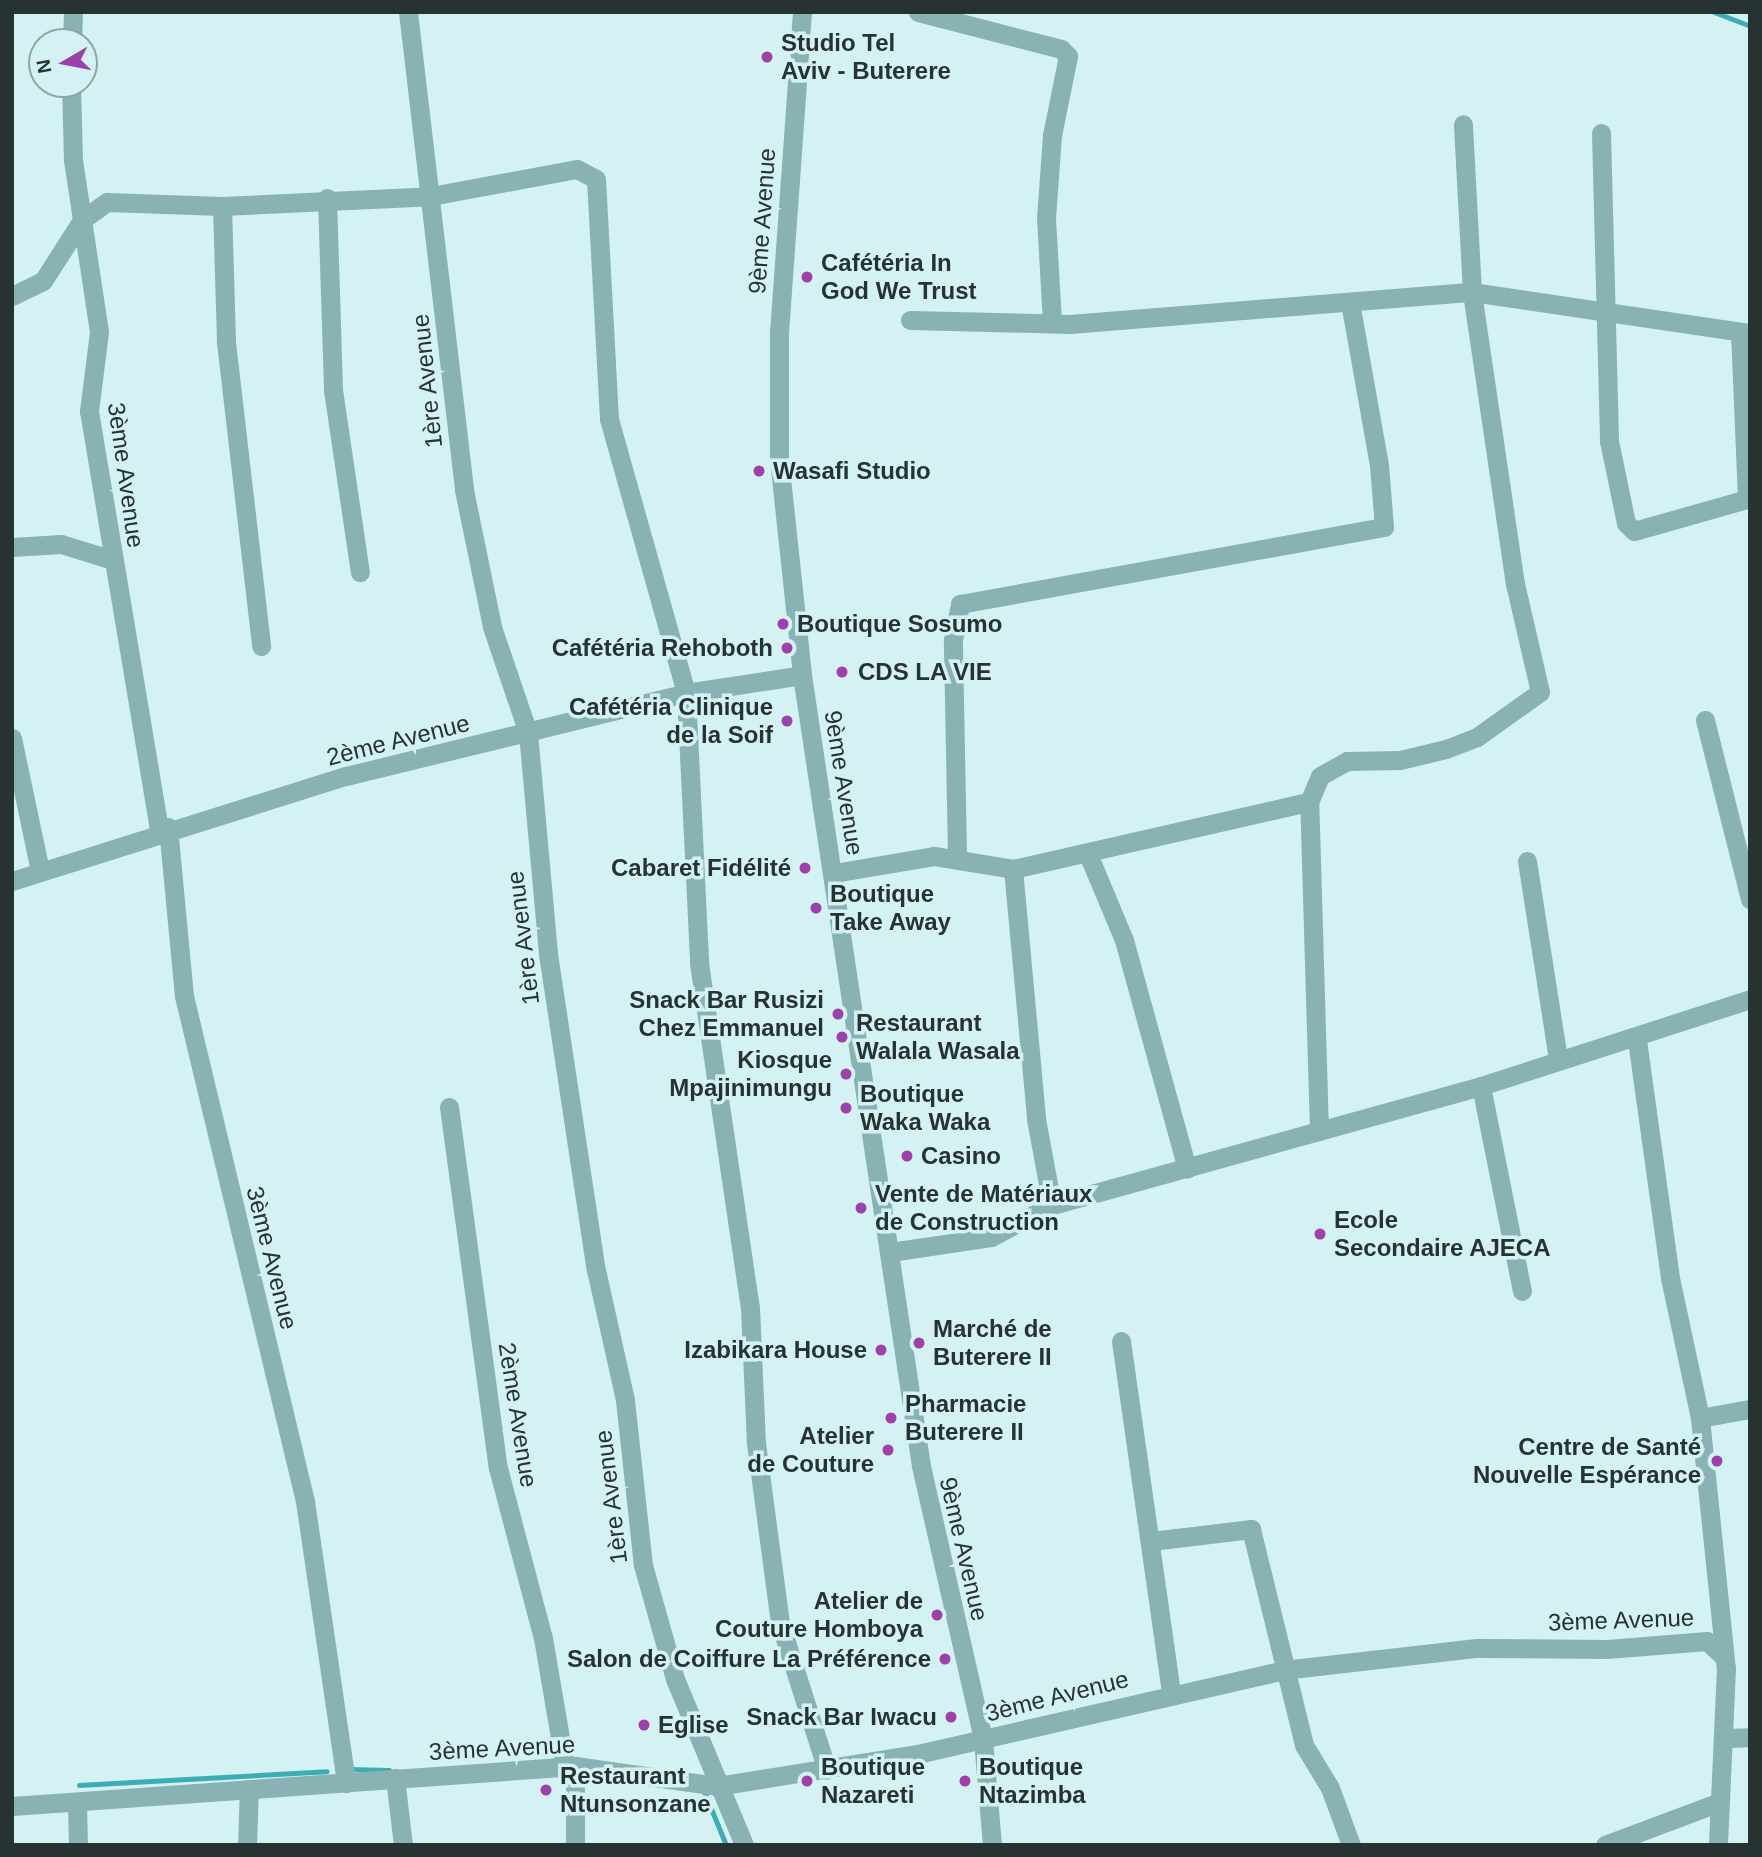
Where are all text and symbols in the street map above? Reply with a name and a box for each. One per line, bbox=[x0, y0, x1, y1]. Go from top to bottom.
north arrow bbox=[28, 28, 98, 98]
place label: Studio Tel Aviv - Buterere bbox=[781, 29, 951, 85]
marker: Studio Tel Aviv - Buterere bbox=[759, 49, 775, 65]
text: N bbox=[32, 58, 55, 75]
street label: 9ème Avenue bbox=[742, 146, 782, 296]
place label: Cafétéria In God We Trust bbox=[821, 249, 977, 305]
marker: Cafétéria In God We Trust bbox=[799, 269, 815, 285]
street label: 1ère Avenue bbox=[406, 312, 448, 450]
street label: 3ème Avenue bbox=[101, 400, 151, 550]
place label: Wasafi Studio bbox=[773, 457, 931, 485]
marker: Wasafi Studio bbox=[751, 463, 767, 479]
place label: Boutique Sosumo bbox=[797, 610, 1002, 638]
marker: Boutique Sosumo bbox=[775, 616, 791, 632]
place label: Cafétéria Rehoboth bbox=[552, 634, 773, 662]
marker: Cafétéria Rehoboth bbox=[779, 640, 795, 656]
place label: CDS LA VIE bbox=[858, 658, 993, 686]
marker: CDS LA VIE bbox=[832, 662, 852, 682]
place label: Cafétéria Clinique de la Soif bbox=[569, 693, 773, 749]
street label: 2ème Avenue bbox=[323, 708, 473, 772]
street label: 9ème Avenue bbox=[818, 708, 870, 858]
marker: Cafétéria Clinique de la Soif bbox=[779, 713, 795, 729]
place label: Cabaret Fidélité bbox=[611, 854, 791, 882]
marker: Cabaret Fidélité bbox=[797, 860, 813, 876]
street label: 1ère Avenue bbox=[500, 869, 546, 1007]
place label: Boutique Take Away bbox=[830, 880, 952, 936]
marker: Boutique Take Away bbox=[808, 900, 824, 916]
place label: Snack Bar Rusizi Chez Emmanuel bbox=[629, 986, 824, 1042]
marker: Snack Bar Rusizi Chez Emmanuel bbox=[830, 1006, 846, 1022]
place label: Restaurant Walala Wasala bbox=[856, 1009, 1020, 1065]
marker: Restaurant Walala Wasala bbox=[834, 1029, 850, 1045]
place label: Kiosque Mpajinimungu bbox=[669, 1046, 832, 1102]
marker: Kiosque Mpajinimungu bbox=[838, 1066, 854, 1082]
place label: Boutique Waka Waka bbox=[860, 1080, 990, 1136]
marker: Boutique Waka Waka bbox=[838, 1100, 854, 1116]
place label: Casino bbox=[921, 1142, 1001, 1170]
marker: Casino bbox=[899, 1148, 915, 1164]
place label: Vente de Matériaux de Construction bbox=[875, 1180, 1092, 1236]
street label: 3ème Avenue bbox=[240, 1183, 304, 1333]
marker: Vente de Matériaux de Construction bbox=[853, 1200, 869, 1216]
place label: Ecole Secondaire AJECA bbox=[1334, 1206, 1551, 1262]
marker: Ecole Secondaire AJECA bbox=[1312, 1226, 1328, 1242]
place label: Marché de Buterere II bbox=[933, 1315, 1052, 1371]
marker: Marché de Buterere II bbox=[911, 1335, 927, 1351]
place label: Izabikara House bbox=[684, 1336, 867, 1364]
street label: 2ème Avenue bbox=[492, 1340, 544, 1490]
marker: Izabikara House bbox=[873, 1342, 889, 1358]
place label: Pharmacie Buterere II bbox=[905, 1390, 1026, 1446]
marker: Pharmacie Buterere II bbox=[883, 1410, 899, 1426]
place label: Atelier de Couture bbox=[747, 1422, 874, 1478]
street label: 1ère Avenue bbox=[588, 1428, 634, 1566]
place label: Centre de Santé Nouvelle Espérance bbox=[1473, 1433, 1701, 1489]
marker: Atelier de Couture bbox=[880, 1442, 896, 1458]
marker: Centre de Santé Nouvelle Espérance bbox=[1707, 1451, 1727, 1471]
street label: 9ème Avenue bbox=[933, 1474, 995, 1624]
place label: Atelier de Couture Homboya bbox=[715, 1587, 923, 1643]
street label: 3ème Avenue bbox=[1547, 1603, 1695, 1637]
marker: Atelier de Couture Homboya bbox=[929, 1607, 945, 1623]
place label: Salon de Coiffure La Préférence bbox=[567, 1645, 931, 1673]
marker: Salon de Coiffure La Préférence bbox=[937, 1651, 953, 1667]
street label: 3ème Avenue bbox=[982, 1664, 1132, 1728]
place label: Snack Bar Iwacu bbox=[746, 1703, 937, 1731]
marker: Snack Bar Iwacu bbox=[943, 1709, 959, 1725]
place label: Eglise bbox=[658, 1711, 729, 1739]
marker: Eglise bbox=[636, 1717, 652, 1733]
street label: 3ème Avenue bbox=[428, 1730, 576, 1766]
place label: Boutique Nazareti bbox=[821, 1753, 925, 1809]
place label: Boutique Ntazimba bbox=[979, 1753, 1086, 1809]
place label: Restaurant Ntunsonzane bbox=[560, 1762, 711, 1818]
marker: Boutique Nazareti bbox=[799, 1773, 815, 1789]
marker: Boutique Ntazimba bbox=[957, 1773, 973, 1789]
marker: Restaurant Ntunsonzane bbox=[538, 1782, 554, 1798]

